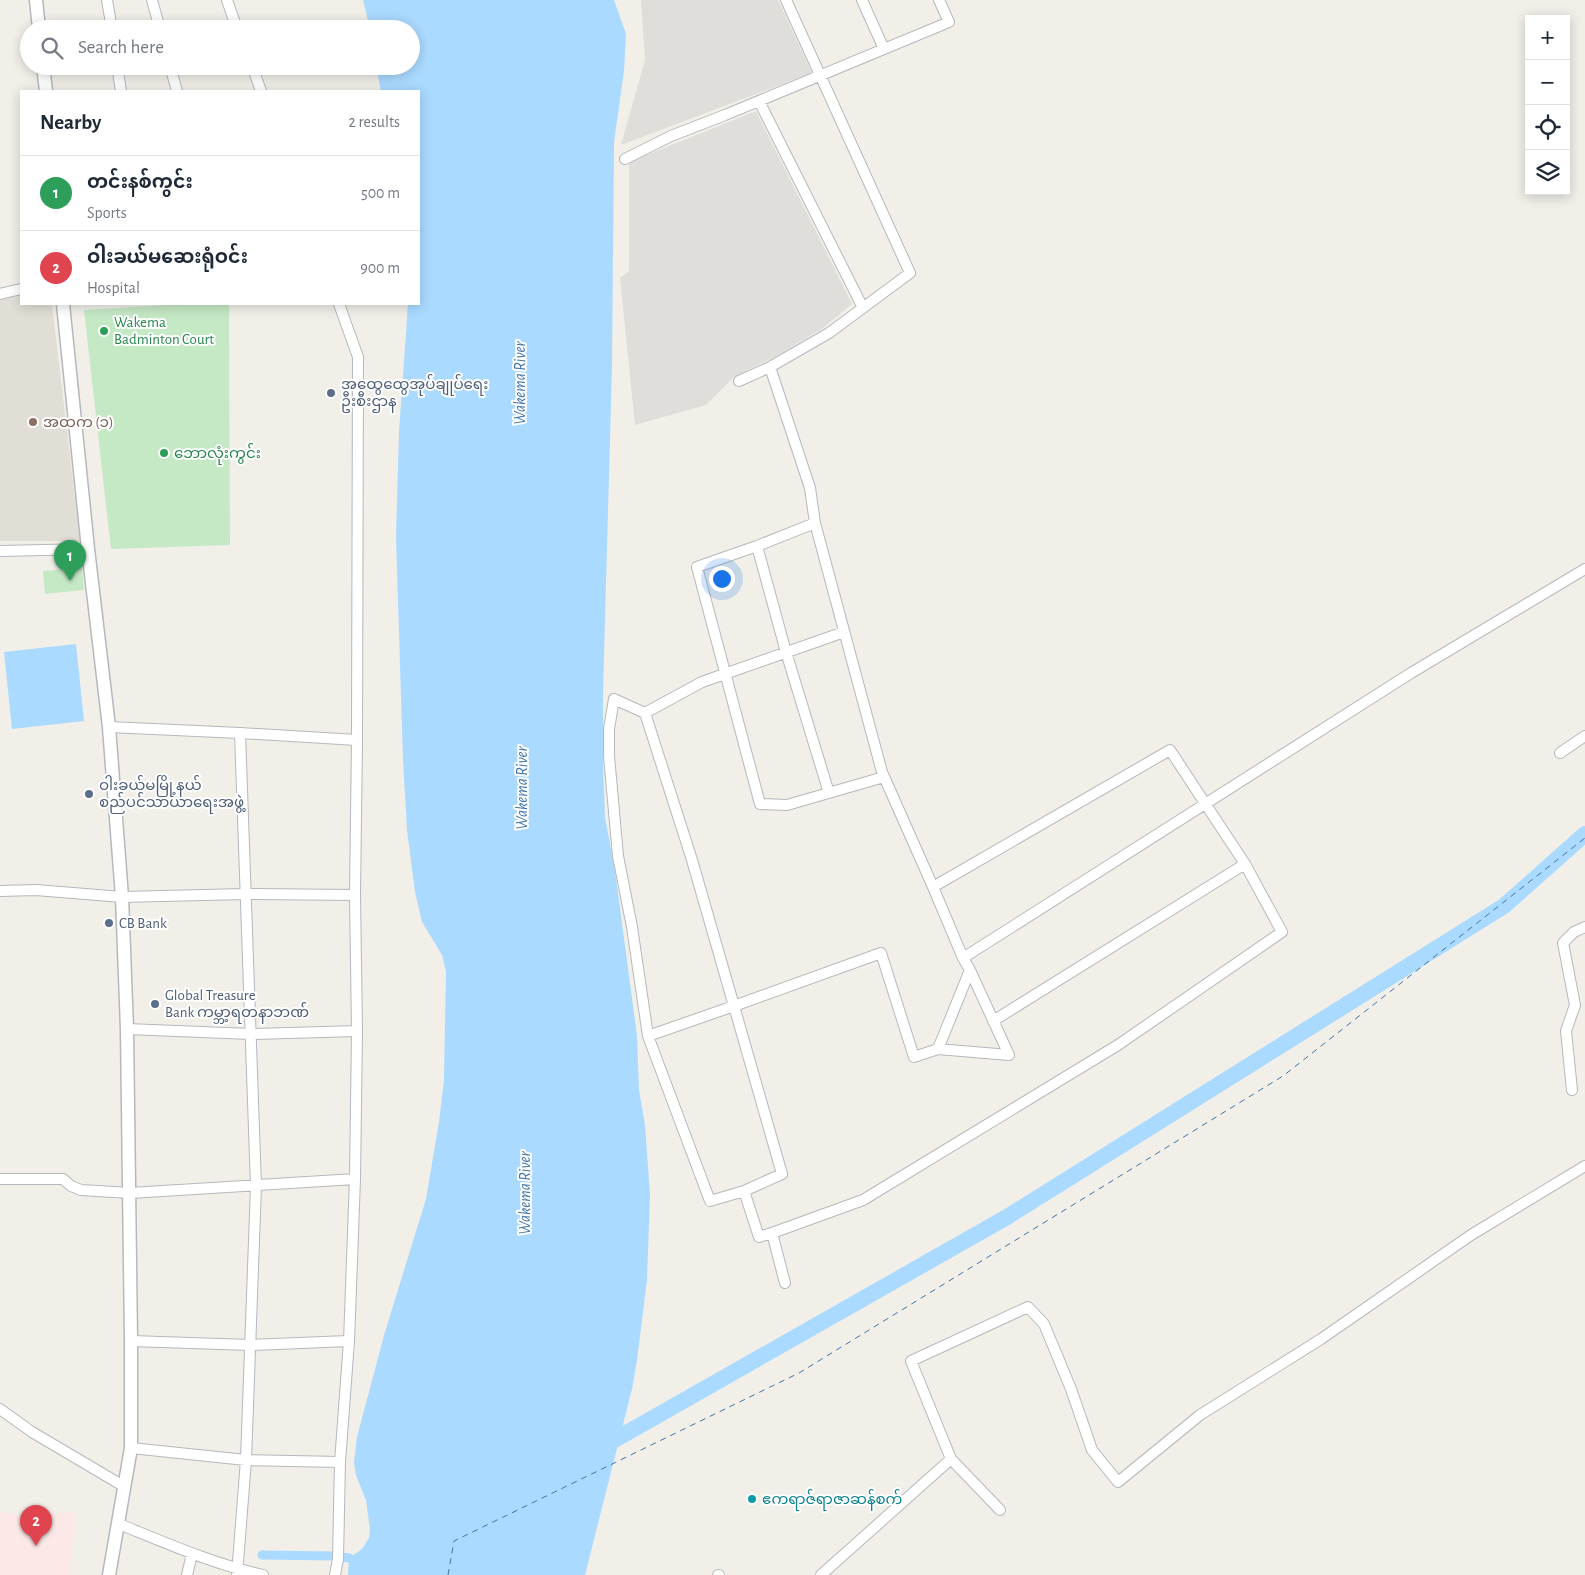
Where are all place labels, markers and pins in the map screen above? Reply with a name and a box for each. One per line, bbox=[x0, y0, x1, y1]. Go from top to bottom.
place label: Wakema Badminton Court bbox=[114, 315, 214, 347]
marker: Wakema Badminton Court bbox=[98, 325, 110, 337]
place label: အထွေထွေအုပ်ချုပ်ရေး ဦးစီးဌာန bbox=[341, 374, 488, 413]
marker: အထွေထွေအုပ်ချုပ်ရေး ဦးစီးဌာန bbox=[325, 387, 337, 399]
place label: အထက (၁) bbox=[43, 415, 114, 430]
marker: အထက (၁) bbox=[27, 416, 39, 428]
place label: ဘောလုံးကွင်း bbox=[174, 443, 261, 465]
marker: ဘောလုံးကွင်း bbox=[158, 447, 170, 459]
pin: 1 bbox=[54, 540, 86, 581]
place label: ဝါးခယ်မမြို့နယ် စည်ပင်သာယာရေးအဖွဲ့ bbox=[99, 775, 246, 814]
marker: ဝါးခယ်မမြို့နယ် စည်ပင်သာယာရေးအဖွဲ့ bbox=[83, 788, 95, 800]
place label: CB Bank bbox=[119, 916, 167, 931]
marker: CB Bank bbox=[103, 917, 115, 929]
place label: Global Treasure Bank ကမ္ဘာ့ရတနာဘဏ် bbox=[165, 988, 309, 1024]
marker: Global Treasure Bank ကမ္ဘာ့ရတနာဘဏ် bbox=[149, 998, 161, 1010]
place label: ဧကရာဇ်ရာဇာဆန်စက် bbox=[762, 1489, 903, 1511]
marker: ဧကရာဇ်ရာဇာဆန်စက် bbox=[746, 1493, 758, 1505]
pin: 2 bbox=[20, 1505, 52, 1546]

